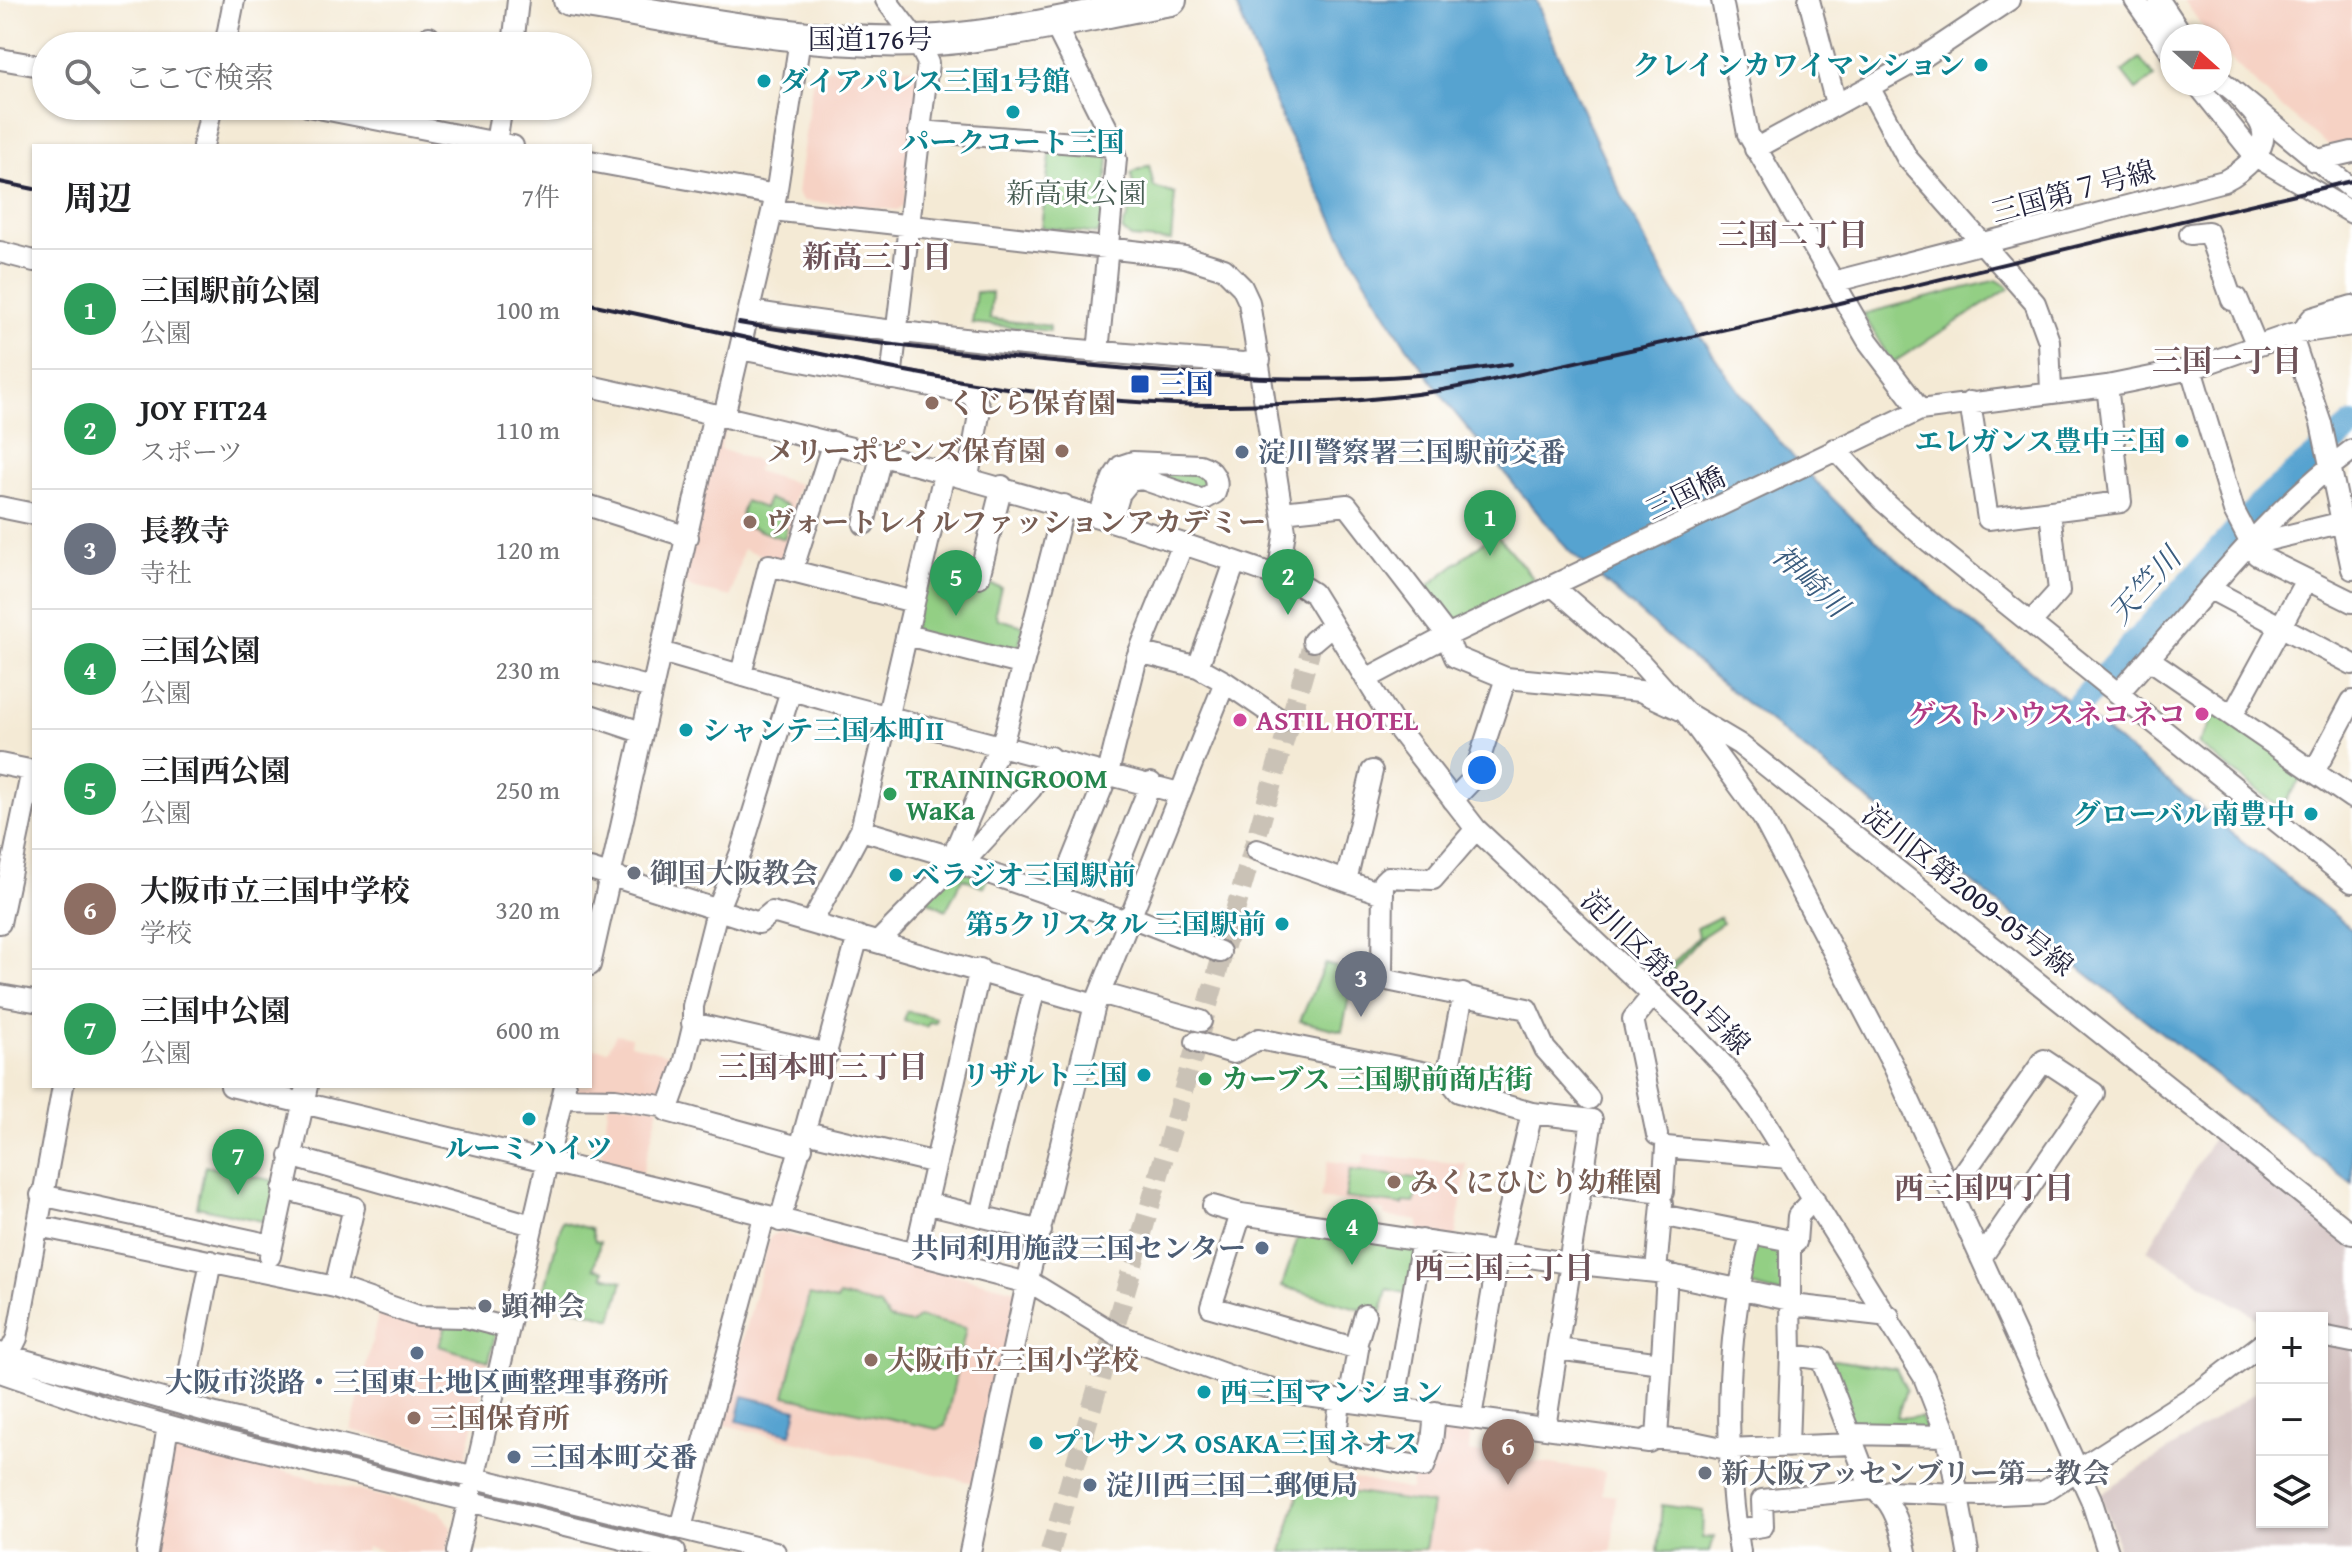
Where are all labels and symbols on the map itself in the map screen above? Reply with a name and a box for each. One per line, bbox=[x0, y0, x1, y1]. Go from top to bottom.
street label: 国道176号 bbox=[808, 18, 932, 59]
north arrow bbox=[2160, 24, 2232, 96]
place label: クレインカワイマンション bbox=[1632, 44, 1965, 85]
marker: クレインカワイマンション bbox=[1972, 56, 1990, 74]
place label: ダイアパレス三国1号館 bbox=[780, 60, 1070, 101]
marker: ダイアパレス三国1号館 bbox=[755, 72, 773, 90]
marker: パークコート三国 bbox=[1004, 103, 1022, 121]
place label: パークコート三国 bbox=[901, 121, 1125, 162]
street label: 三国第７号線 bbox=[1986, 149, 2159, 232]
park label: 新高東公園 bbox=[1006, 172, 1146, 213]
district label: 三国二丁目 bbox=[1718, 212, 1868, 256]
district label: 新高三丁目 bbox=[802, 234, 952, 278]
district label: 三国一丁目 bbox=[2152, 338, 2302, 382]
place label: 三国 bbox=[1158, 363, 1214, 404]
marker: 三国 bbox=[1129, 373, 1151, 395]
place label: くじら保育園 bbox=[948, 382, 1116, 423]
marker: くじら保育園 bbox=[923, 394, 941, 412]
place label: エレガンス豊中三国 bbox=[1915, 420, 2166, 461]
place label: メリーポピンズ保育園 bbox=[767, 430, 1046, 471]
place label: 淀川警察署三国駅前交番 bbox=[1258, 431, 1566, 472]
marker: エレガンス豊中三国 bbox=[2173, 432, 2191, 450]
marker: メリーポピンズ保育園 bbox=[1053, 442, 1071, 460]
marker: 淀川警察署三国駅前交番 bbox=[1233, 443, 1251, 461]
street label: 三国橋 bbox=[1638, 456, 1732, 529]
pin: 1 bbox=[1464, 490, 1516, 556]
place label: ヴォートレイルファッションアカデミー bbox=[766, 501, 1266, 542]
marker: ヴォートレイルファッションアカデミー bbox=[741, 513, 759, 531]
water label: 神崎川 bbox=[1763, 533, 1861, 629]
water label: 天竺川 bbox=[2098, 535, 2193, 633]
pin: 2 bbox=[1262, 549, 1314, 615]
pin: 5 bbox=[930, 550, 982, 616]
place label: ゲストハウスネコネコ bbox=[1909, 693, 2186, 734]
place label: ASTIL HOTEL bbox=[1256, 699, 1419, 740]
marker: ゲストハウスネコネコ bbox=[2193, 705, 2211, 723]
place label: シャンテ三国本町II bbox=[702, 709, 944, 750]
marker: ASTIL HOTEL bbox=[1231, 711, 1249, 729]
marker: シャンテ三国本町II bbox=[677, 721, 695, 739]
your location bbox=[1462, 750, 1502, 790]
place label: TRAININGROOM WaKa bbox=[906, 757, 1108, 830]
marker: TRAININGROOM WaKa bbox=[881, 785, 899, 803]
place label: グローバル南豊中 bbox=[2072, 793, 2295, 834]
street label: 淀川区第2009-05号線 bbox=[1854, 794, 2083, 985]
marker: グローバル南豊中 bbox=[2302, 805, 2320, 823]
place label: 御国大阪教会 bbox=[650, 852, 818, 893]
place label: ベラジオ三国駅前 bbox=[912, 854, 1136, 895]
marker: 御国大阪教会 bbox=[625, 864, 643, 882]
marker: ベラジオ三国駅前 bbox=[887, 866, 905, 884]
street label: 淀川区第8201号線 bbox=[1572, 880, 1760, 1063]
place label: 第5クリスタル 三国駅前 bbox=[966, 903, 1266, 944]
marker: 第5クリスタル 三国駅前 bbox=[1273, 915, 1291, 933]
pin: 3 bbox=[1335, 951, 1387, 1017]
district label: 三国本町三丁目 bbox=[718, 1044, 928, 1088]
place label: リザルト三国 bbox=[962, 1054, 1128, 1095]
place label: カーブス 三国駅前商店街 bbox=[1221, 1058, 1533, 1099]
marker: リザルト三国 bbox=[1135, 1066, 1153, 1084]
marker: カーブス 三国駅前商店街 bbox=[1196, 1070, 1214, 1088]
marker: ルーミハイツ bbox=[520, 1110, 538, 1128]
place label: ルーミハイツ bbox=[445, 1127, 613, 1168]
pin: 7 bbox=[212, 1129, 264, 1195]
place label: みくにひじり幼稚園 bbox=[1410, 1161, 1662, 1202]
district label: 西三国四丁目 bbox=[1894, 1165, 2074, 1209]
marker: みくにひじり幼稚園 bbox=[1385, 1173, 1403, 1191]
pin: 4 bbox=[1326, 1199, 1378, 1265]
place label: 共同利用施設三国センター bbox=[911, 1227, 1246, 1268]
marker: 共同利用施設三国センター bbox=[1253, 1239, 1271, 1257]
district label: 西三国三丁目 bbox=[1414, 1245, 1594, 1289]
place label: 顕神会 bbox=[501, 1285, 585, 1326]
marker: 顕神会 bbox=[476, 1297, 494, 1315]
place label: 大阪市立三国小学校 bbox=[887, 1339, 1139, 1380]
marker: 大阪市淡路・三国東土地区画整理事務所 bbox=[408, 1344, 426, 1362]
marker: 大阪市立三国小学校 bbox=[862, 1351, 880, 1369]
place label: 大阪市淡路・三国東土地区画整理事務所 bbox=[165, 1361, 669, 1402]
place label: 西三国マンション bbox=[1220, 1371, 1443, 1412]
marker: 西三国マンション bbox=[1195, 1383, 1213, 1401]
place label: 三国保育所 bbox=[430, 1397, 570, 1438]
marker: 三国保育所 bbox=[405, 1409, 423, 1427]
pin: 6 bbox=[1482, 1419, 1534, 1485]
place label: プレサンス OSAKA三国ネオス bbox=[1052, 1422, 1420, 1463]
marker: プレサンス OSAKA三国ネオス bbox=[1027, 1434, 1045, 1452]
place label: 三国本町交番 bbox=[530, 1436, 698, 1477]
marker: 三国本町交番 bbox=[505, 1448, 523, 1466]
place label: 新大阪アッセンブリー第一教会 bbox=[1721, 1452, 2110, 1493]
place label: 淀川西三国二郵便局 bbox=[1106, 1464, 1358, 1505]
marker: 新大阪アッセンブリー第一教会 bbox=[1696, 1464, 1714, 1482]
marker: 淀川西三国二郵便局 bbox=[1081, 1476, 1099, 1494]

